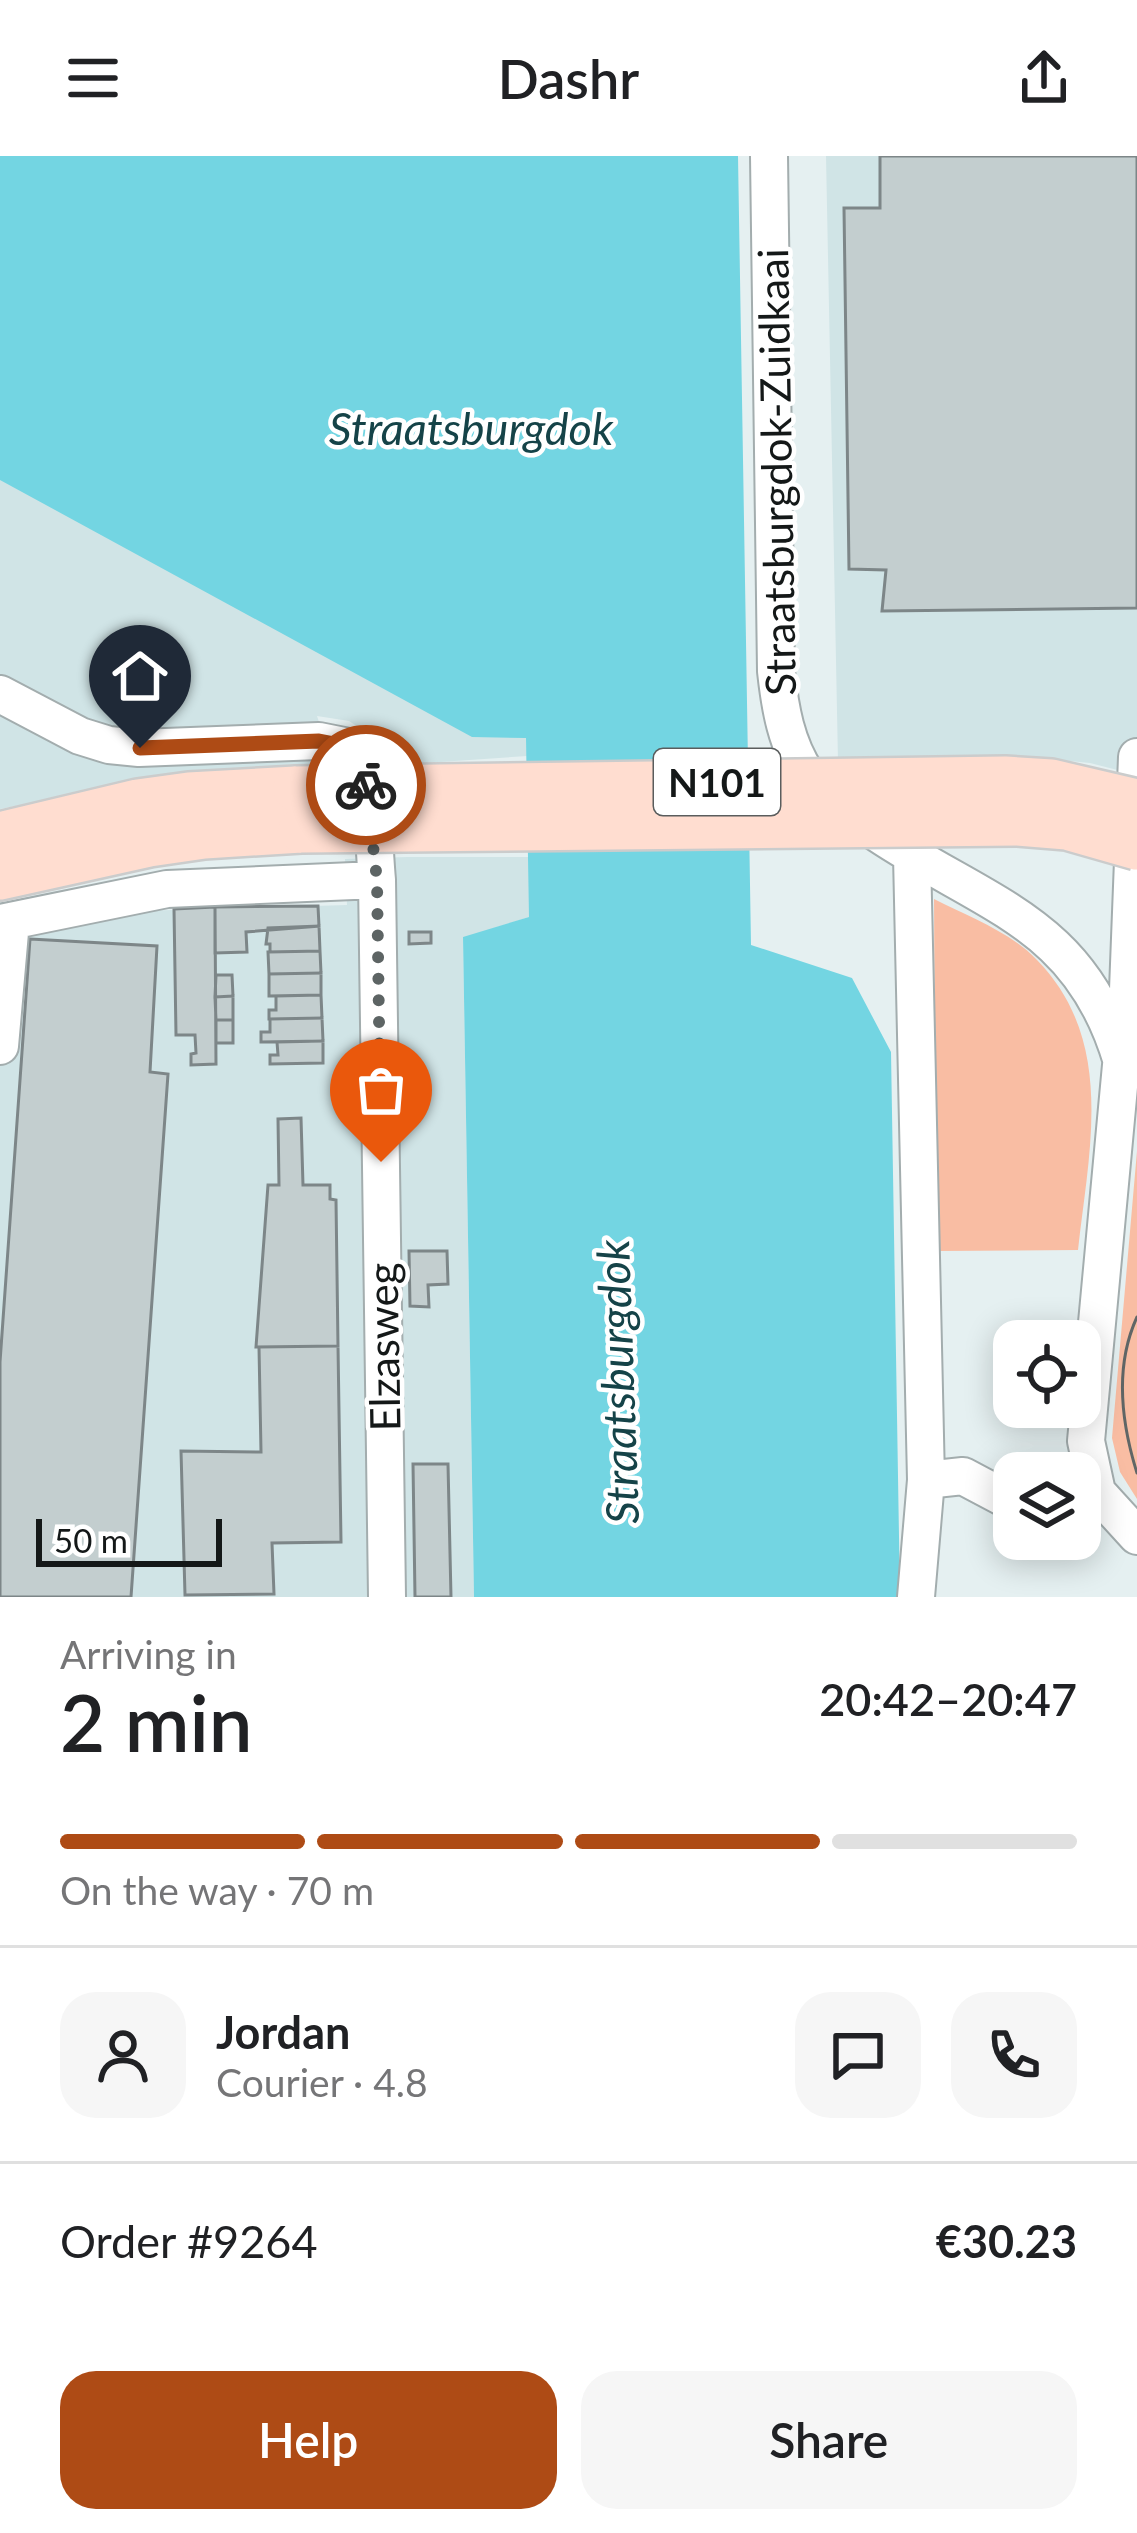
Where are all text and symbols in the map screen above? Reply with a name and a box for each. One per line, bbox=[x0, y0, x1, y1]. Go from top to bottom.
icon: menu bbox=[60, 45, 126, 111]
icon: share bbox=[1011, 45, 1077, 111]
text: Dashr bbox=[498, 46, 639, 111]
street label: Straatsburgdok-Zuidkaai bbox=[747, 248, 805, 696]
water label: Straatsburgdok bbox=[329, 401, 614, 455]
pin bbox=[89, 625, 191, 748]
icon: home bbox=[107, 643, 173, 709]
courier bbox=[306, 725, 426, 845]
road number: N101 bbox=[654, 749, 780, 815]
icon: bike bbox=[333, 752, 399, 818]
pin bbox=[330, 1039, 432, 1162]
icon: bag bbox=[348, 1057, 414, 1123]
water label: Straatsburgdok bbox=[585, 1238, 649, 1525]
street label: Elzasweg bbox=[357, 1262, 409, 1432]
map controls bbox=[993, 1320, 1101, 1560]
button: locate bbox=[993, 1320, 1101, 1428]
button: layers bbox=[993, 1452, 1101, 1560]
scale bar bbox=[36, 1513, 222, 1566]
text: 50 m bbox=[54, 1520, 128, 1560]
text: Arriving in bbox=[60, 1631, 237, 1677]
text: 20:42–20:47 bbox=[819, 1672, 1077, 1726]
text: 2 min bbox=[60, 1675, 253, 1769]
text: On the way · 70 m bbox=[60, 1867, 374, 1913]
button: person bbox=[60, 1992, 186, 2118]
button: chat bbox=[795, 1992, 921, 2118]
button: phone bbox=[951, 1992, 1077, 2118]
text: Jordan bbox=[216, 2005, 350, 2059]
text: Courier · 4.8 bbox=[216, 2059, 428, 2105]
text: Order #9264 bbox=[60, 2214, 318, 2268]
text: €30.23 bbox=[936, 2214, 1077, 2268]
button: Help bbox=[60, 2371, 557, 2509]
button: Share bbox=[581, 2371, 1077, 2509]

